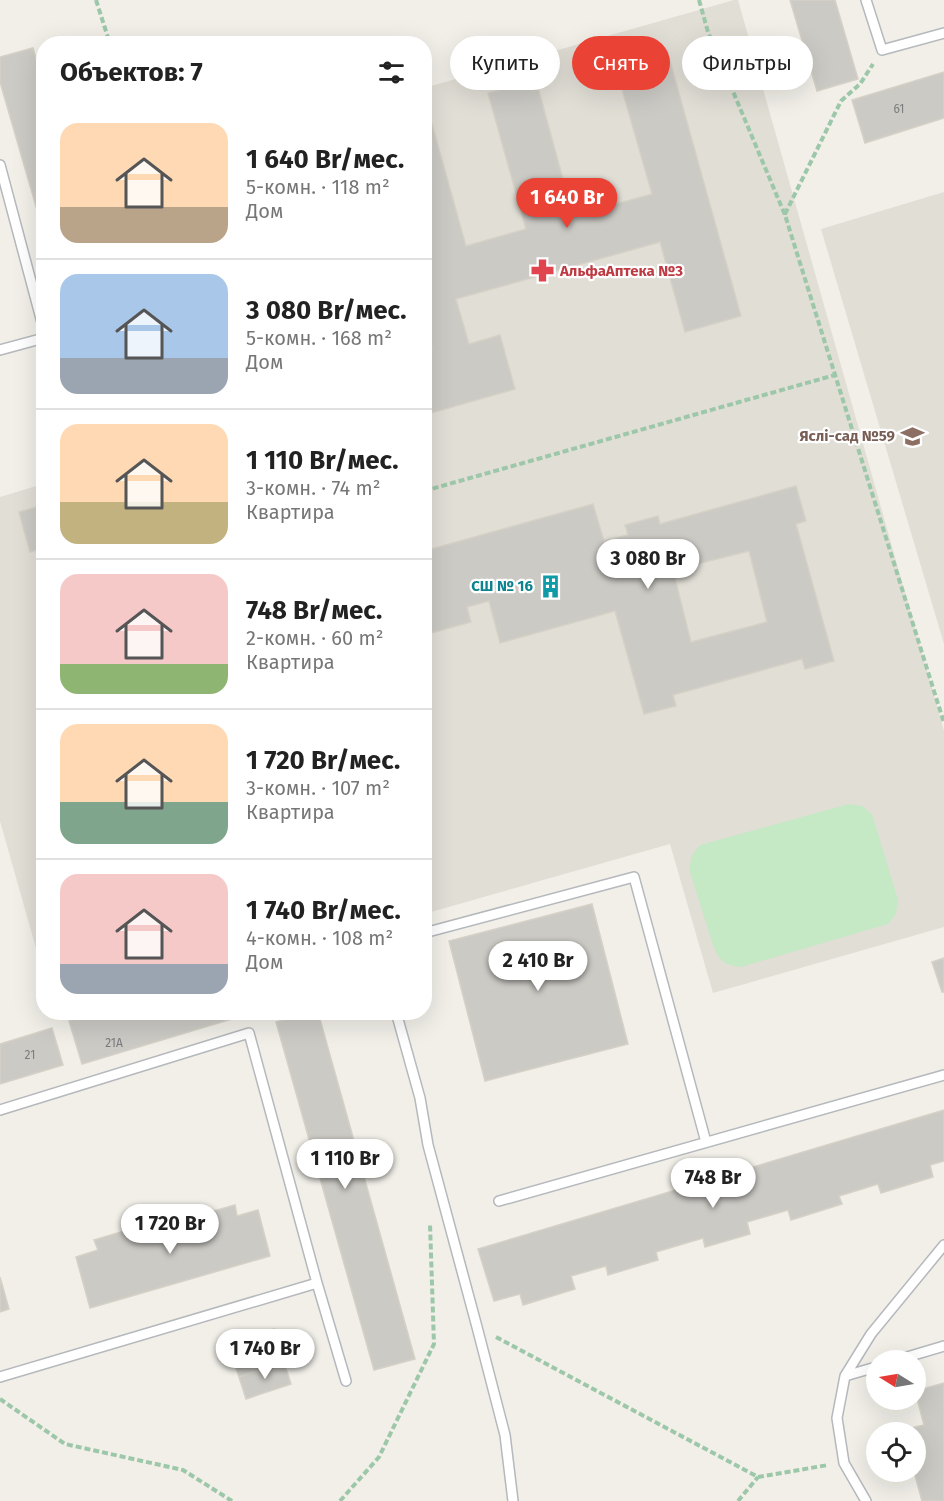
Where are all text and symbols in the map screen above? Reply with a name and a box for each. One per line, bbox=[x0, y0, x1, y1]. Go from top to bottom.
chip: Купить bbox=[450, 36, 560, 90]
chip: Снять bbox=[572, 36, 670, 90]
chip: Фильтры bbox=[682, 36, 813, 90]
icon: filters bbox=[375, 56, 408, 89]
text: Объектов: 7 bbox=[60, 57, 203, 88]
house number: 61 bbox=[893, 102, 905, 116]
text: 1 640 Br/мес. bbox=[246, 144, 404, 175]
icon: home bbox=[108, 147, 180, 219]
text: 5-комн. · 118 m² bbox=[246, 175, 390, 199]
pin: 1 640 Br bbox=[505, 178, 629, 229]
text: 1 640 Br bbox=[530, 185, 604, 209]
text: Дом bbox=[246, 199, 283, 223]
pharmacy icon: АльфаАптека №3 bbox=[529, 258, 555, 284]
place label: АльфаАптека №3 bbox=[559, 262, 683, 280]
text: 3 080 Br/мес. bbox=[246, 295, 407, 326]
icon: home bbox=[108, 298, 180, 370]
text: 5-комн. · 168 m² bbox=[246, 326, 392, 350]
text: Дом bbox=[246, 350, 283, 374]
school or university icon: Яслі-сад №59 bbox=[900, 423, 926, 449]
place label: Яслі-сад №59 bbox=[799, 427, 895, 445]
text: 1 110 Br/мес. bbox=[246, 445, 398, 476]
icon: home bbox=[108, 448, 180, 520]
text: 3-комн. · 74 m² bbox=[246, 476, 380, 500]
text: Квартира bbox=[246, 500, 335, 524]
pin: 3 080 Br bbox=[586, 539, 710, 590]
text: 3 080 Br bbox=[610, 546, 686, 570]
building icon: СШ № 16 bbox=[538, 573, 564, 599]
place label: СШ № 16 bbox=[471, 577, 534, 595]
text: 748 Br/мес. bbox=[246, 595, 382, 626]
icon: home bbox=[108, 598, 180, 670]
text: 2-комн. · 60 m² bbox=[246, 626, 383, 650]
text: Квартира bbox=[246, 650, 335, 674]
text: 1 720 Br/мес. bbox=[246, 745, 400, 776]
icon: home bbox=[108, 748, 180, 820]
text: 3-комн. · 107 m² bbox=[246, 776, 390, 800]
text: Квартира bbox=[246, 800, 335, 824]
text: 1 740 Br/мес. bbox=[246, 895, 401, 926]
icon: home bbox=[108, 898, 180, 970]
text: 4-комн. · 108 m² bbox=[246, 926, 393, 950]
pin: 2 410 Br bbox=[476, 941, 600, 992]
text: 2 410 Br bbox=[502, 948, 574, 972]
text: Дом bbox=[246, 950, 283, 974]
house number: 21А bbox=[105, 1036, 123, 1050]
house number: 21 bbox=[25, 1048, 35, 1062]
pin: 1 110 Br bbox=[283, 1139, 407, 1190]
text: 1 110 Br bbox=[310, 1146, 380, 1170]
pin: 748 Br bbox=[664, 1158, 762, 1209]
text: 748 Br bbox=[685, 1165, 741, 1189]
pin: 1 720 Br bbox=[108, 1204, 232, 1255]
text: 1 720 Br bbox=[135, 1211, 205, 1235]
pin: 1 740 Br bbox=[203, 1329, 327, 1380]
text: 1 740 Br bbox=[230, 1336, 300, 1360]
north arrow bbox=[866, 1350, 926, 1410]
map controls bbox=[866, 1350, 926, 1482]
button: locate bbox=[866, 1422, 926, 1482]

